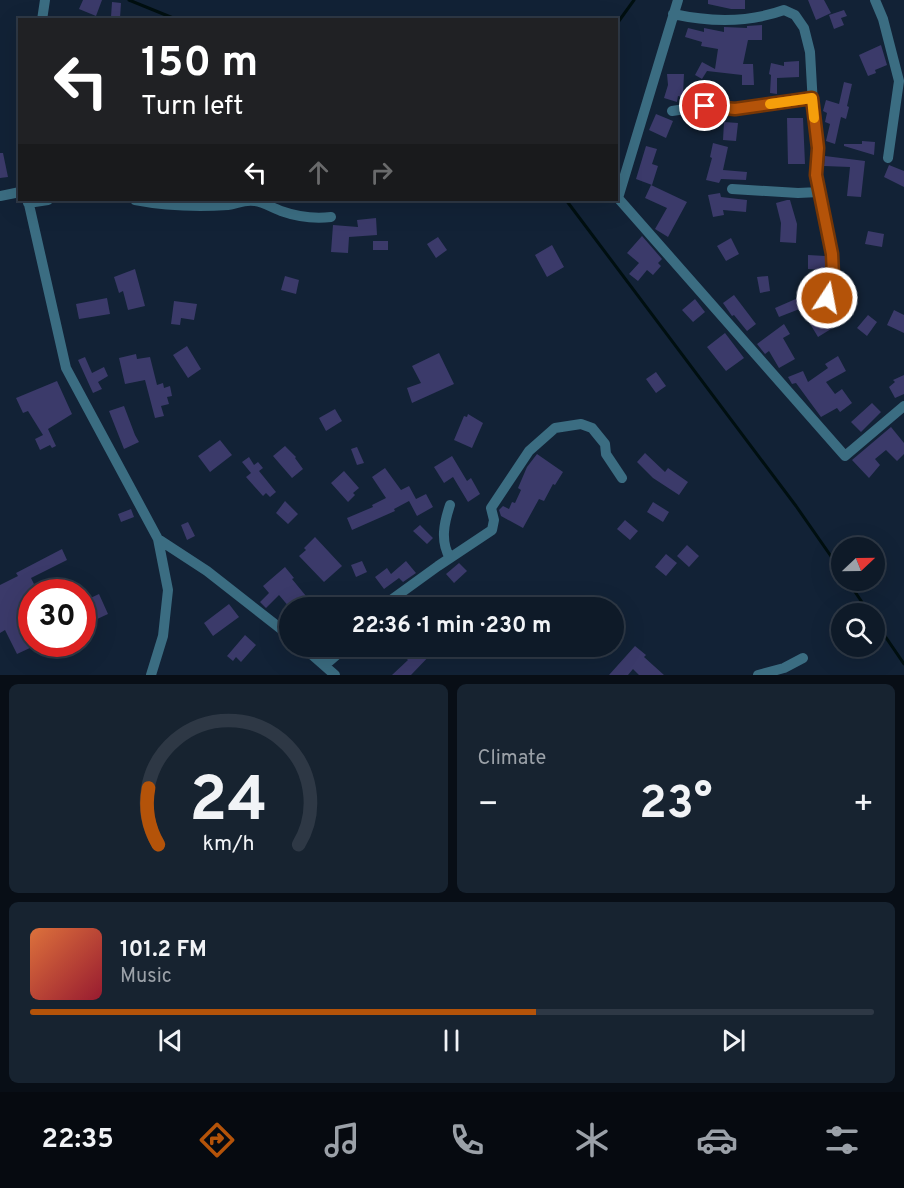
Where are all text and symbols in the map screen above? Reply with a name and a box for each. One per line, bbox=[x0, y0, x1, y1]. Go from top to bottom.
text: 150 m bbox=[141, 38, 258, 91]
icon: left bbox=[42, 42, 120, 120]
pin bbox=[679, 80, 730, 131]
icon: arrive bbox=[688, 89, 721, 122]
text: Turn left bbox=[141, 90, 243, 124]
icon: left bbox=[239, 156, 272, 189]
icon: ahead bbox=[302, 156, 335, 189]
icon: right bbox=[365, 156, 398, 189]
position arrow bbox=[795, 266, 859, 330]
north arrow bbox=[831, 537, 885, 591]
map controls bbox=[831, 537, 885, 657]
speed limit sign: 30 bbox=[18, 579, 96, 657]
button: search bbox=[831, 603, 885, 657]
text: 22:36 · 1 min · 230 m bbox=[352, 613, 551, 640]
text: Climate bbox=[478, 746, 546, 772]
text: 24 bbox=[189, 764, 267, 843]
text: 23° bbox=[639, 777, 712, 834]
text: − bbox=[478, 785, 499, 827]
text: + bbox=[853, 785, 874, 827]
text: km/h bbox=[202, 832, 254, 859]
text: 101.2 FM bbox=[120, 937, 207, 964]
text: Music bbox=[120, 964, 172, 990]
icon: previous bbox=[154, 1024, 187, 1057]
icon: pause bbox=[435, 1024, 468, 1057]
icon: next bbox=[717, 1024, 750, 1057]
icon: directions bbox=[196, 1119, 238, 1161]
icon: music bbox=[321, 1119, 363, 1161]
icon: phone bbox=[446, 1119, 488, 1161]
icon: climate bbox=[571, 1119, 613, 1161]
icon: car bbox=[696, 1119, 738, 1161]
icon: filters bbox=[821, 1119, 863, 1161]
text: 22:35 bbox=[41, 1123, 114, 1157]

